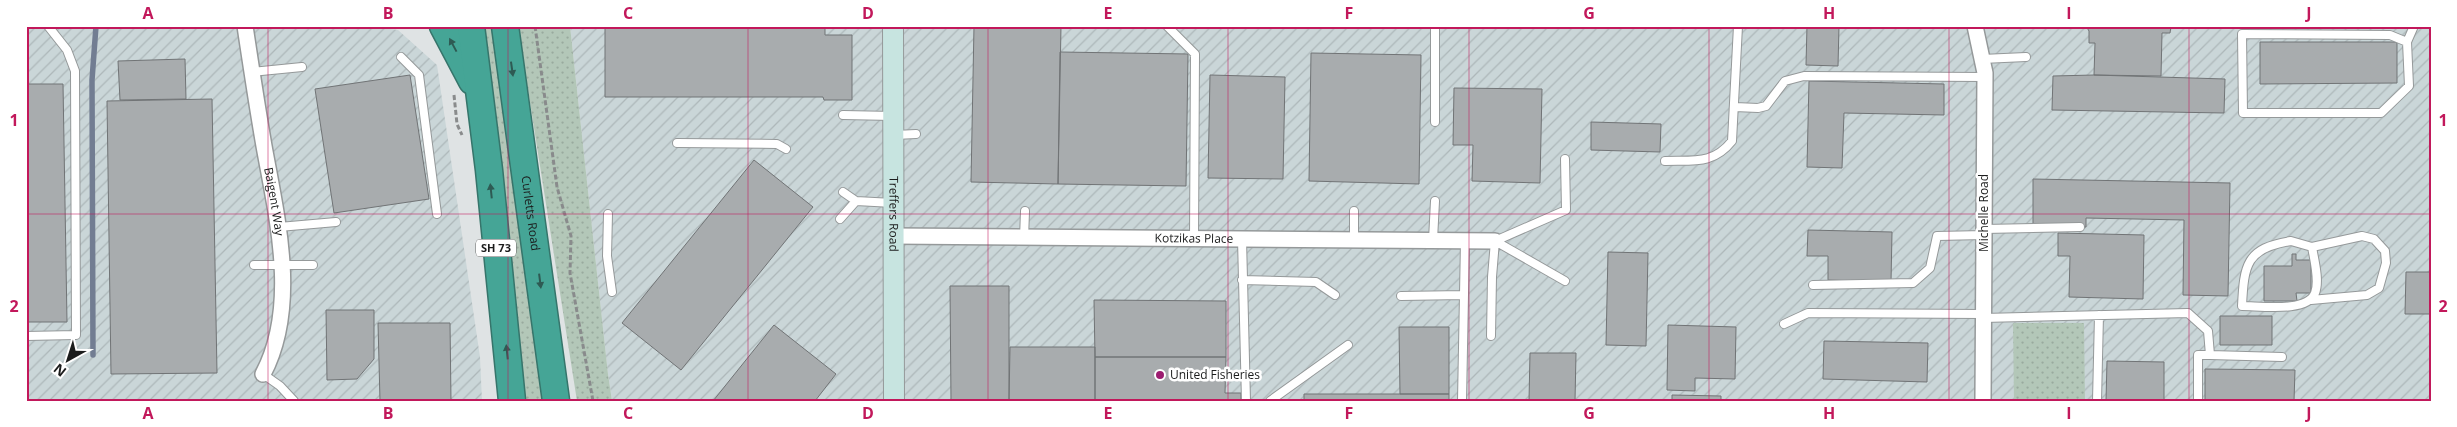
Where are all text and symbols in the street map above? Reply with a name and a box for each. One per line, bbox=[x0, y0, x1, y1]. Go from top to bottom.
text: A bbox=[142, 2, 154, 24]
text: B bbox=[383, 2, 393, 24]
text: C bbox=[623, 2, 633, 24]
text: D bbox=[862, 2, 874, 24]
text: E bbox=[1104, 2, 1113, 24]
text: F bbox=[1345, 2, 1353, 24]
text: G bbox=[1583, 2, 1595, 24]
text: H bbox=[1823, 2, 1835, 24]
text: I bbox=[2066, 2, 2072, 24]
text: J bbox=[2304, 2, 2312, 24]
one-way arrow bbox=[449, 38, 457, 53]
one-way arrow bbox=[508, 61, 516, 77]
text: 1 bbox=[9, 109, 19, 131]
text: 1 bbox=[2438, 109, 2448, 131]
street label: Baigent Way bbox=[260, 166, 288, 238]
street label: Michelle Road bbox=[1975, 174, 1992, 252]
street label: Curletts Road bbox=[517, 175, 544, 252]
street label: Treffers Road bbox=[885, 176, 903, 252]
one-way arrow bbox=[487, 182, 495, 198]
street label: Kotzikas Place bbox=[1155, 229, 1234, 247]
road number: SH 73 bbox=[476, 240, 516, 256]
one-way arrow bbox=[536, 274, 544, 290]
text: 2 bbox=[9, 295, 19, 317]
text: 2 bbox=[2438, 295, 2448, 317]
north arrow bbox=[42, 334, 92, 384]
one-way arrow bbox=[503, 344, 511, 360]
text: N bbox=[49, 360, 70, 381]
place label: United Fisheries bbox=[1170, 366, 1260, 383]
marker: United Fisheries bbox=[1154, 369, 1166, 381]
text: A bbox=[142, 402, 154, 424]
text: B bbox=[383, 402, 393, 424]
text: C bbox=[623, 402, 633, 424]
text: D bbox=[862, 402, 874, 424]
text: E bbox=[1104, 402, 1113, 424]
text: F bbox=[1345, 402, 1353, 424]
text: G bbox=[1583, 402, 1595, 424]
text: H bbox=[1823, 402, 1835, 424]
text: I bbox=[2066, 402, 2072, 424]
text: J bbox=[2304, 402, 2312, 424]

